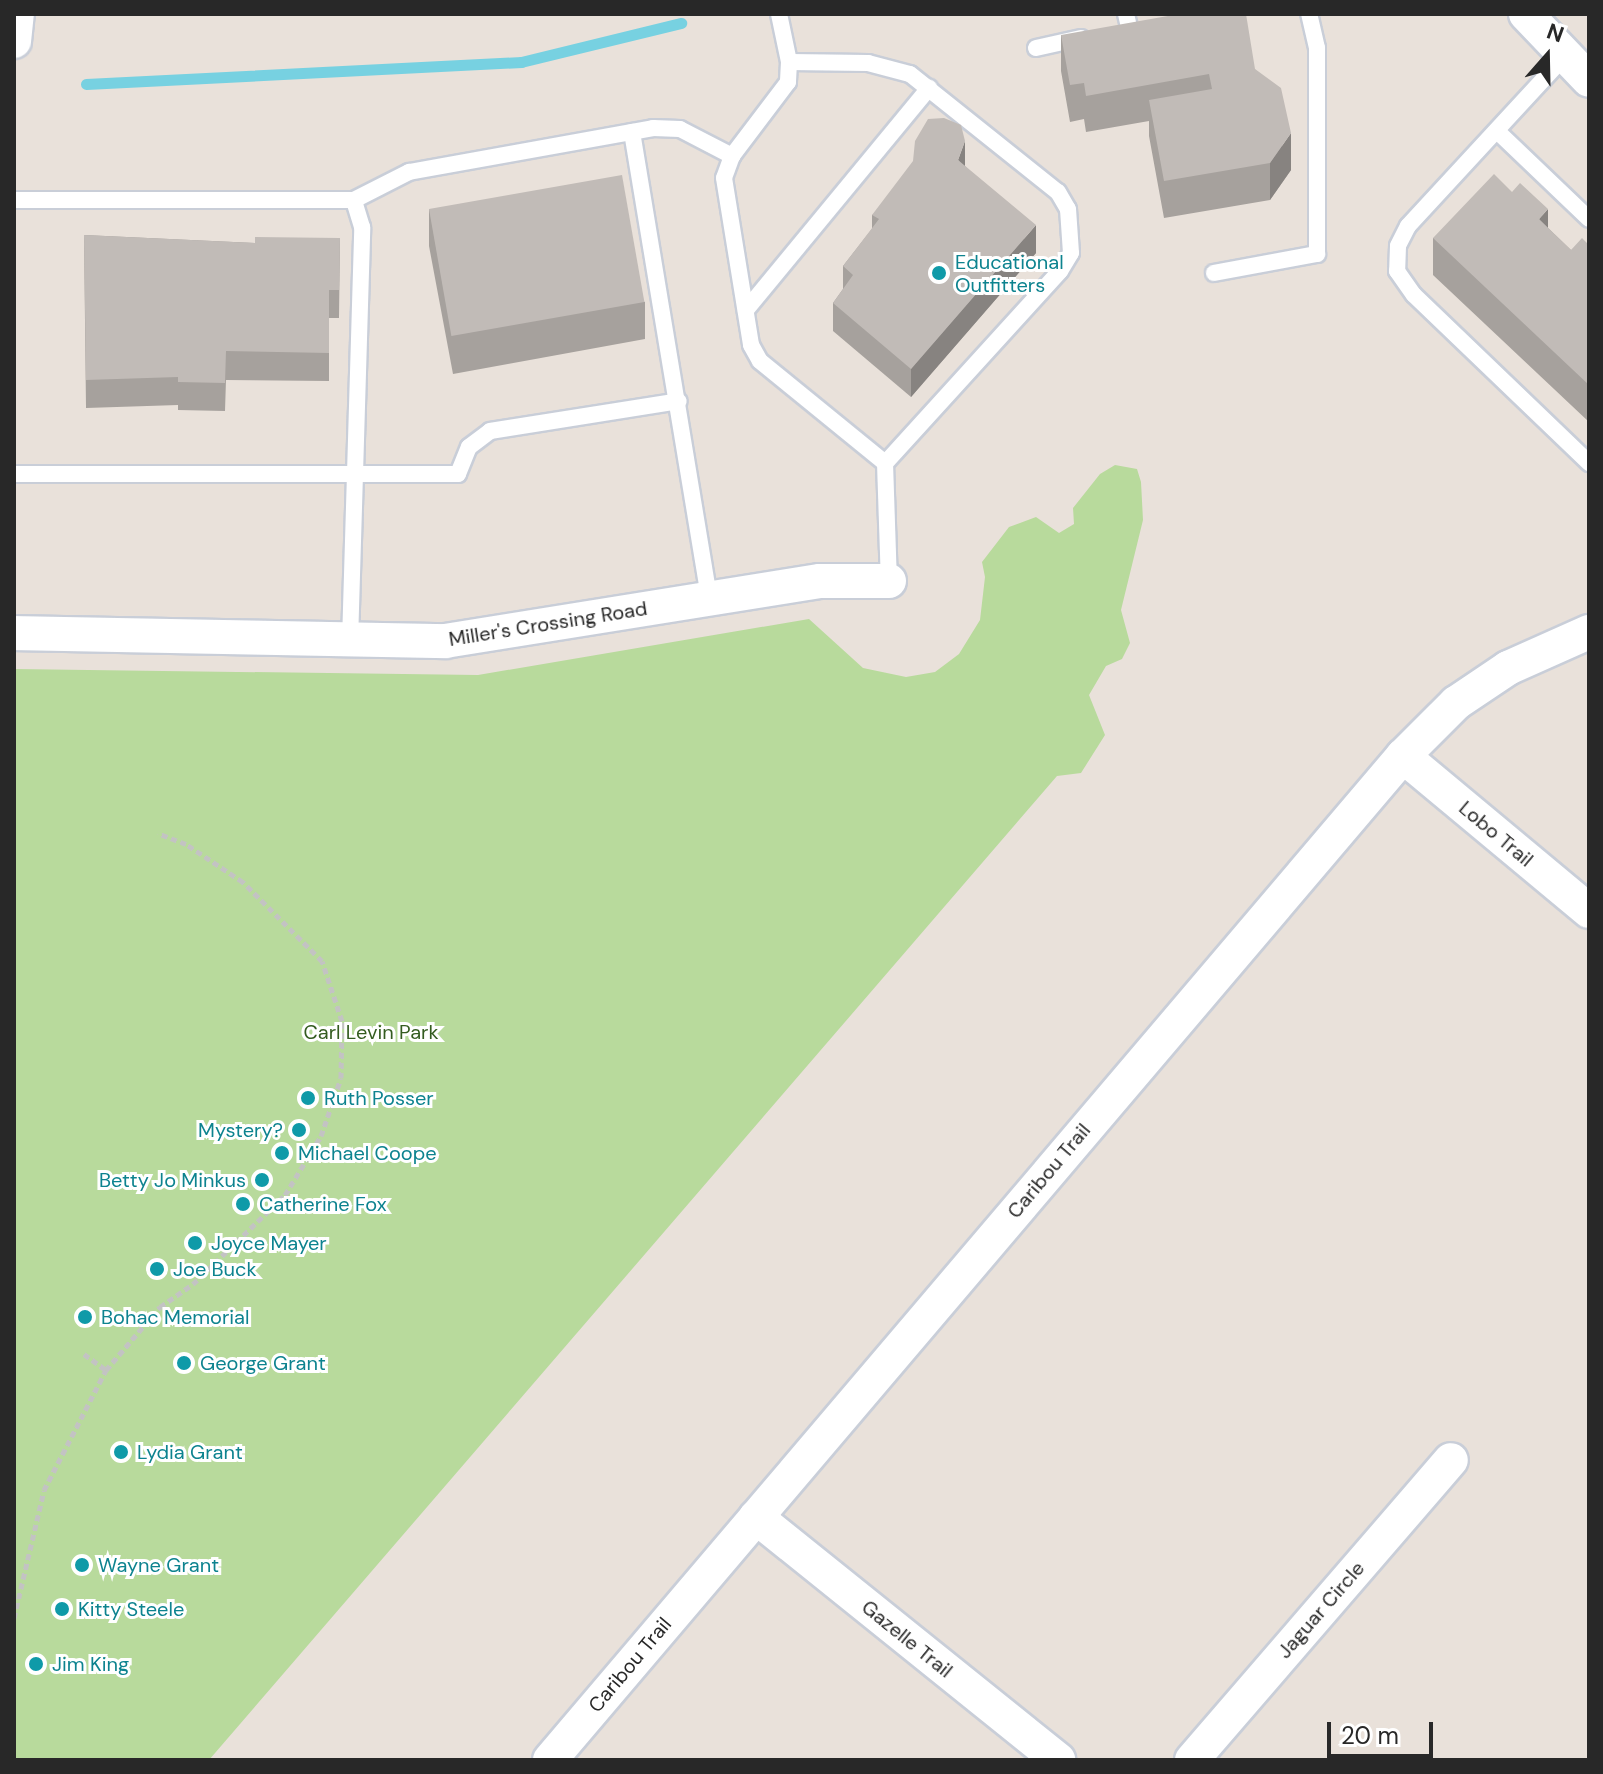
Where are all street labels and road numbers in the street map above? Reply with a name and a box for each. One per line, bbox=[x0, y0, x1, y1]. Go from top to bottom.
street label: Miller's Crossing Road bbox=[447, 596, 649, 652]
street label: Lobo Trail bbox=[1454, 796, 1538, 872]
street label: Caribou Trail bbox=[1002, 1119, 1096, 1223]
street label: Jaguar Circle bbox=[1272, 1557, 1370, 1663]
street label: Gazelle Trail bbox=[857, 1595, 957, 1683]
street label: Caribou Trail bbox=[583, 1613, 677, 1717]

